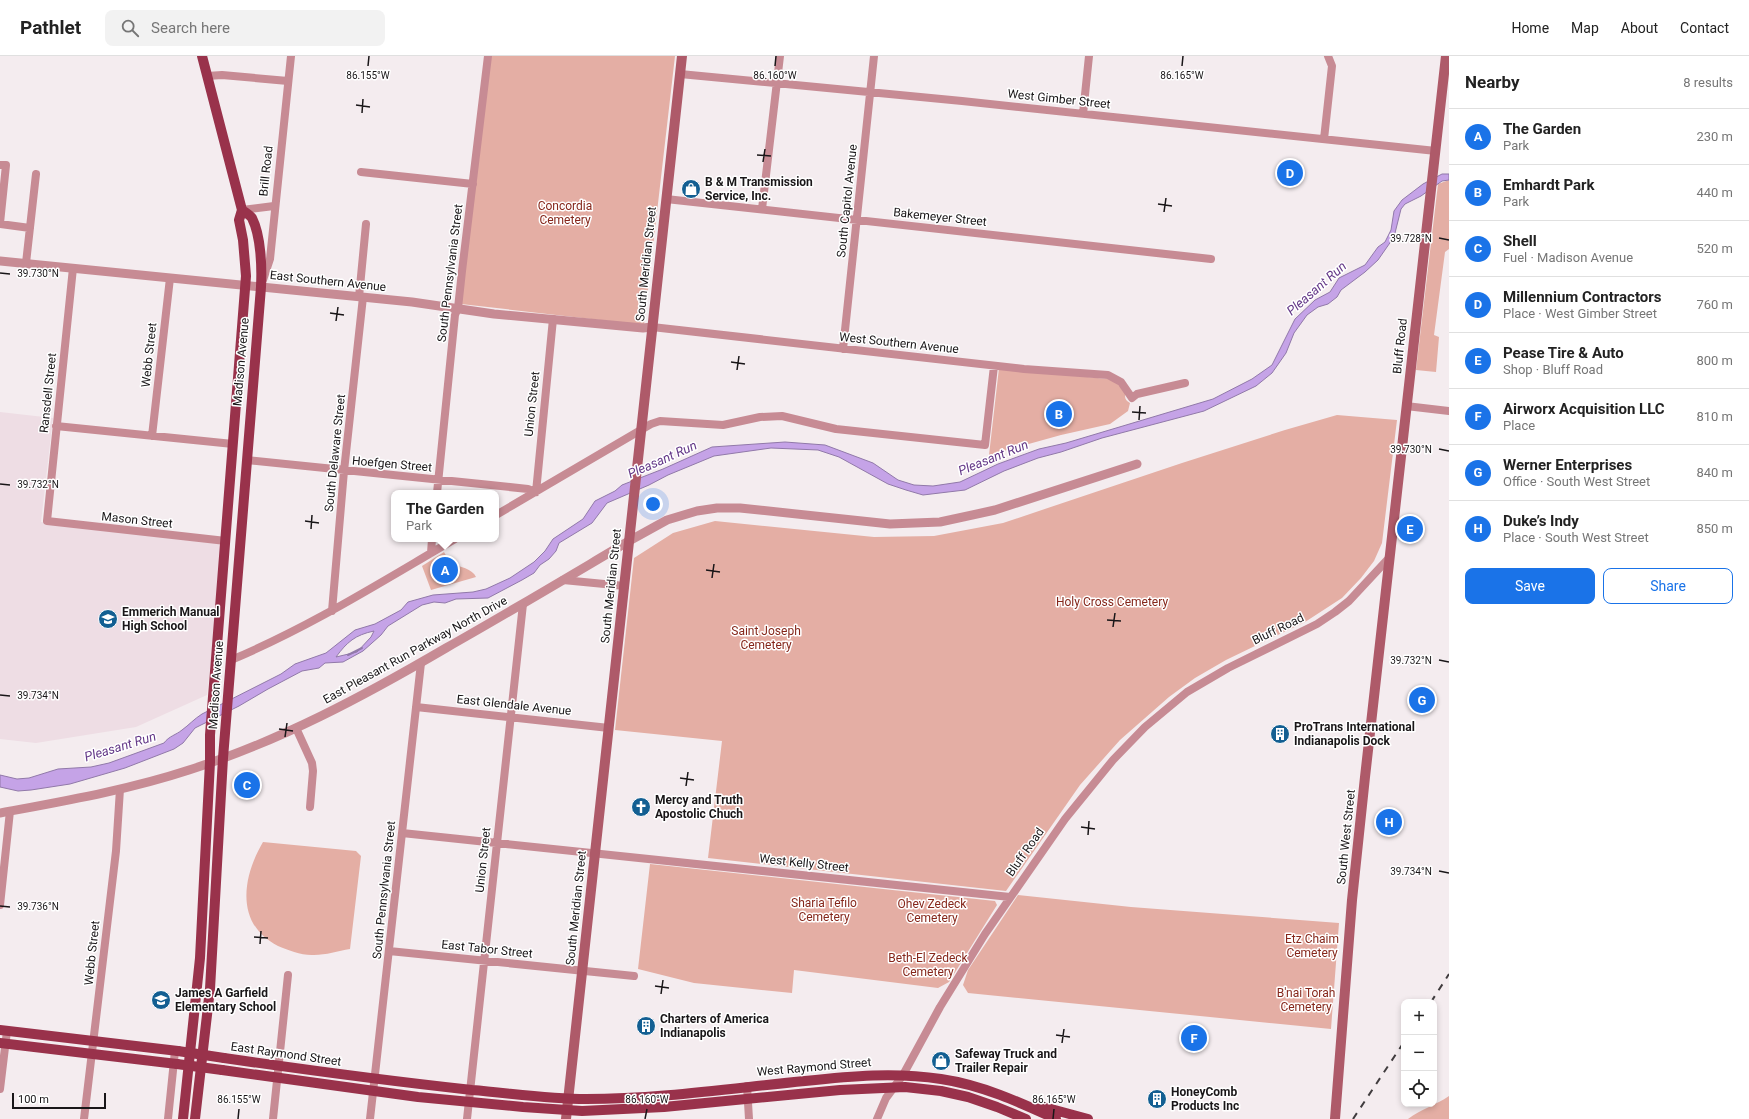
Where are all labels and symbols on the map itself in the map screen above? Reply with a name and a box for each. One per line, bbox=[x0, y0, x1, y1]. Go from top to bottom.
text: 86.155°W bbox=[346, 70, 390, 81]
text: 86.160°W bbox=[753, 70, 797, 81]
text: 86.165°W bbox=[1160, 70, 1204, 81]
street label: West Gimber Street bbox=[1007, 87, 1111, 111]
street label: South Capitol Avenue bbox=[834, 144, 860, 258]
street label: Brill Road bbox=[256, 145, 276, 197]
pin: D bbox=[1277, 158, 1303, 188]
place label: B & M Transmission Service, Inc. bbox=[705, 175, 813, 203]
shop icon: B & M Transmission Service, Inc. bbox=[680, 178, 702, 200]
park label: Concordia Cemetery bbox=[538, 199, 592, 227]
street label: South Pennsylvania Street bbox=[435, 203, 465, 343]
street label: Bakemeyer Street bbox=[893, 205, 987, 229]
street label: South Meridian Street bbox=[633, 206, 659, 322]
text: 39.728°N bbox=[1390, 233, 1432, 244]
water label: Pleasant Run bbox=[1284, 258, 1349, 318]
text: 39.730°N bbox=[17, 268, 59, 279]
street label: East Southern Avenue bbox=[269, 268, 387, 294]
street label: Madison Avenue bbox=[230, 317, 252, 407]
street label: Bluff Road bbox=[1390, 317, 1410, 375]
street label: Webb Street bbox=[139, 322, 159, 388]
street label: West Southern Avenue bbox=[838, 330, 960, 356]
street label: Ransdell Street bbox=[37, 352, 59, 434]
street label: Union Street bbox=[522, 371, 542, 437]
street label: South Delaware Street bbox=[322, 393, 348, 513]
pin: B bbox=[1046, 399, 1072, 429]
water label: Pleasant Run bbox=[956, 437, 1030, 478]
water label: Pleasant Run bbox=[625, 438, 699, 481]
text: 39.730°N bbox=[1390, 444, 1432, 455]
street label: Hoefgen Street bbox=[351, 454, 433, 474]
text: 39.732°N bbox=[17, 479, 59, 490]
your location bbox=[643, 494, 663, 514]
street label: Mason Street bbox=[101, 509, 173, 531]
pin: E bbox=[1397, 514, 1423, 544]
street label: South Meridian Street bbox=[598, 528, 624, 644]
pin: A bbox=[432, 555, 458, 585]
street label: East Pleasant Run Parkway North Drive bbox=[321, 593, 509, 707]
park label: Holy Cross Cemetery bbox=[1056, 595, 1168, 609]
place label: Emmerich Manual High School bbox=[122, 605, 220, 633]
school or university icon: Emmerich Manual High School bbox=[97, 608, 119, 630]
street label: Bluff Road bbox=[1250, 610, 1306, 648]
park label: Saint Joseph Cemetery bbox=[731, 624, 801, 652]
street label: Madison Avenue bbox=[206, 640, 226, 730]
text: 39.732°N bbox=[1390, 655, 1432, 666]
pin: G bbox=[1409, 685, 1435, 715]
text: 39.734°N bbox=[17, 690, 59, 701]
street label: East Glendale Avenue bbox=[456, 692, 572, 718]
place label: ProTrans International Indianapolis Dock bbox=[1294, 720, 1415, 748]
building icon: ProTrans International Indianapolis Dock bbox=[1269, 723, 1291, 745]
water label: Pleasant Run bbox=[83, 728, 158, 764]
pin: C bbox=[234, 770, 260, 800]
street label: South West Street bbox=[1334, 789, 1358, 885]
place label: Mercy and Truth Apostolic Chuch bbox=[655, 793, 743, 821]
church icon: Mercy and Truth Apostolic Chuch bbox=[630, 796, 652, 818]
pin: H bbox=[1376, 807, 1402, 837]
street label: South Pennsylvania Street bbox=[370, 820, 398, 960]
street label: Bluff Road bbox=[1003, 825, 1047, 879]
street label: Union Street bbox=[473, 827, 493, 893]
street label: South Meridian Street bbox=[563, 850, 589, 966]
street label: West Kelly Street bbox=[759, 851, 849, 875]
text: 39.734°N bbox=[1390, 866, 1432, 877]
park label: Sharia Tefilo Cemetery bbox=[791, 896, 857, 924]
park label: Ohev Zedeck Cemetery bbox=[898, 897, 967, 925]
text: 39.736°N bbox=[17, 901, 59, 912]
street label: Webb Street bbox=[82, 920, 102, 986]
park label: Etz Chaim Cemetery bbox=[1285, 932, 1339, 960]
street label: East Tabor Street bbox=[441, 937, 533, 961]
park label: Beth-El Zedeck Cemetery bbox=[888, 951, 969, 979]
place label: James A Garfield Elementary School bbox=[175, 986, 276, 1014]
park label: B'nai Torah Cemetery bbox=[1277, 986, 1335, 1014]
school or university icon: James A Garfield Elementary School bbox=[150, 989, 172, 1011]
place label: Charters of America Indianapolis bbox=[660, 1012, 769, 1040]
building icon: Charters of America Indianapolis bbox=[635, 1015, 657, 1037]
pin: F bbox=[1181, 1023, 1207, 1053]
street label: East Raymond Street bbox=[230, 1039, 342, 1069]
place label: Safeway Truck and Trailer Repair bbox=[955, 1047, 1057, 1075]
shop icon: Safeway Truck and Trailer Repair bbox=[930, 1050, 952, 1072]
street label: West Raymond Street bbox=[756, 1055, 872, 1079]
place label: HoneyComb Products Inc bbox=[1171, 1085, 1239, 1113]
building icon: HoneyComb Products Inc bbox=[1146, 1088, 1168, 1110]
scale bar bbox=[12, 1091, 106, 1110]
text: 86.155°W bbox=[217, 1094, 261, 1105]
text: 86.160°W bbox=[625, 1094, 669, 1105]
text: 86.165°W bbox=[1032, 1094, 1076, 1105]

